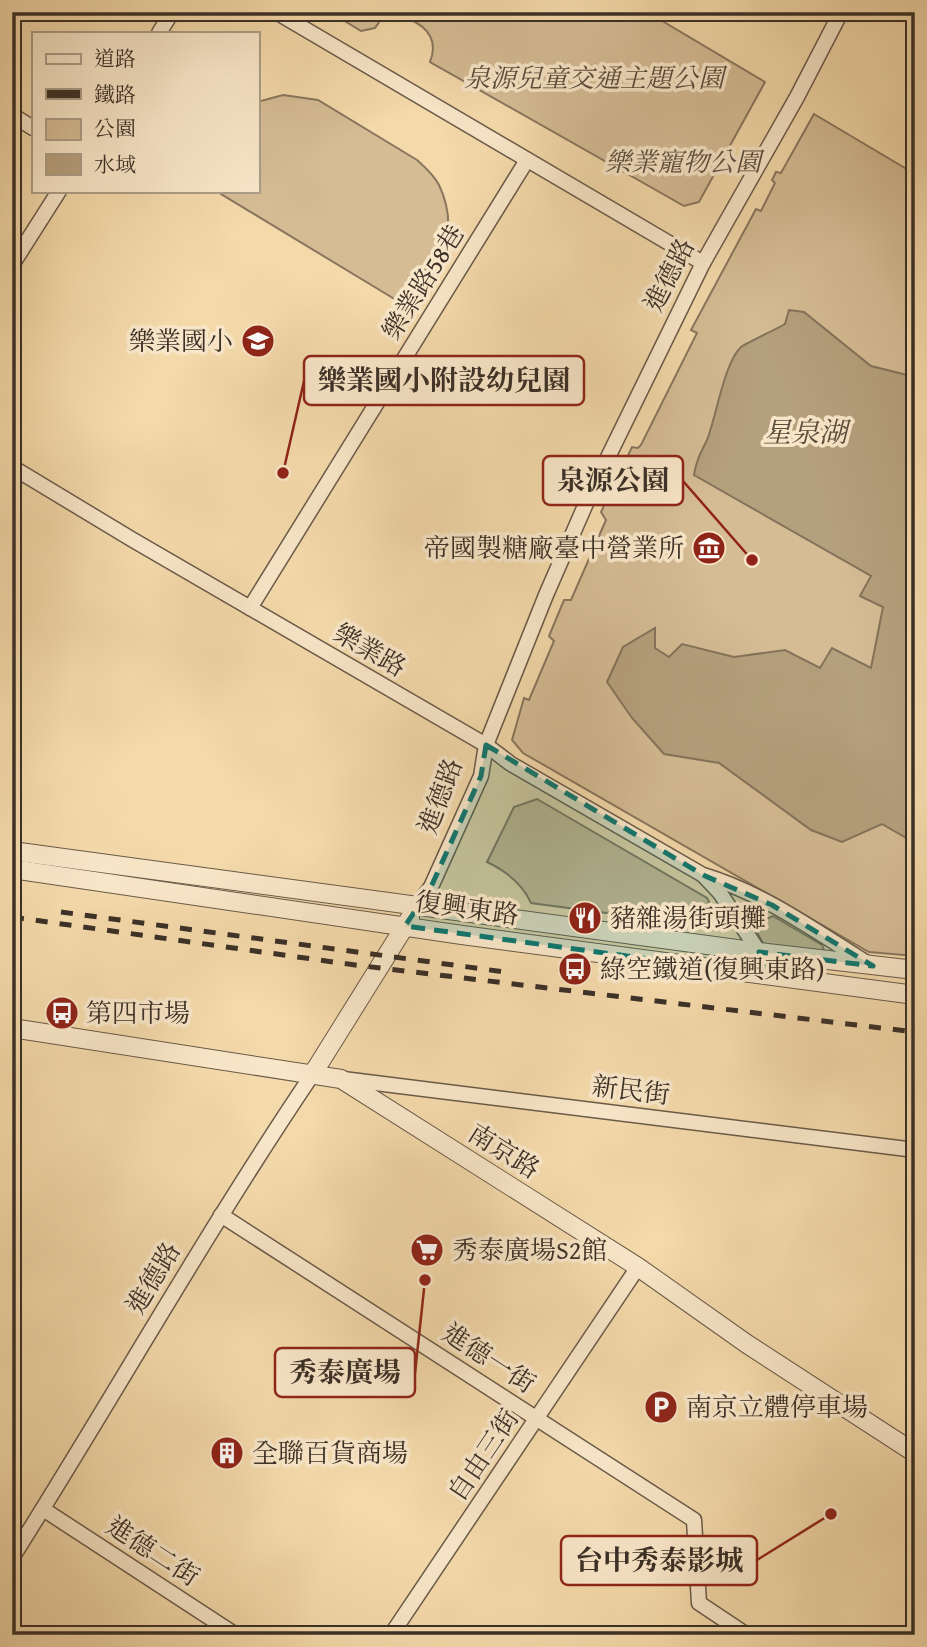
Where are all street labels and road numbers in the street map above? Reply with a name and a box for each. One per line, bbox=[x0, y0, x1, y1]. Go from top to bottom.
street label: 樂業路58巷 bbox=[372, 217, 473, 347]
street label: 進德路 bbox=[633, 231, 704, 318]
street label: 樂業路 bbox=[327, 613, 414, 686]
street label: 進德路 bbox=[407, 752, 472, 839]
street label: 復興東路 bbox=[413, 881, 521, 934]
street label: 新民街 bbox=[590, 1065, 672, 1114]
street label: 南京路 bbox=[461, 1113, 548, 1188]
street label: 進德路 bbox=[116, 1234, 189, 1321]
street label: 進德一街 bbox=[435, 1313, 544, 1402]
street label: 自由三街 bbox=[437, 1401, 528, 1509]
street label: 進德二街 bbox=[99, 1506, 208, 1595]

